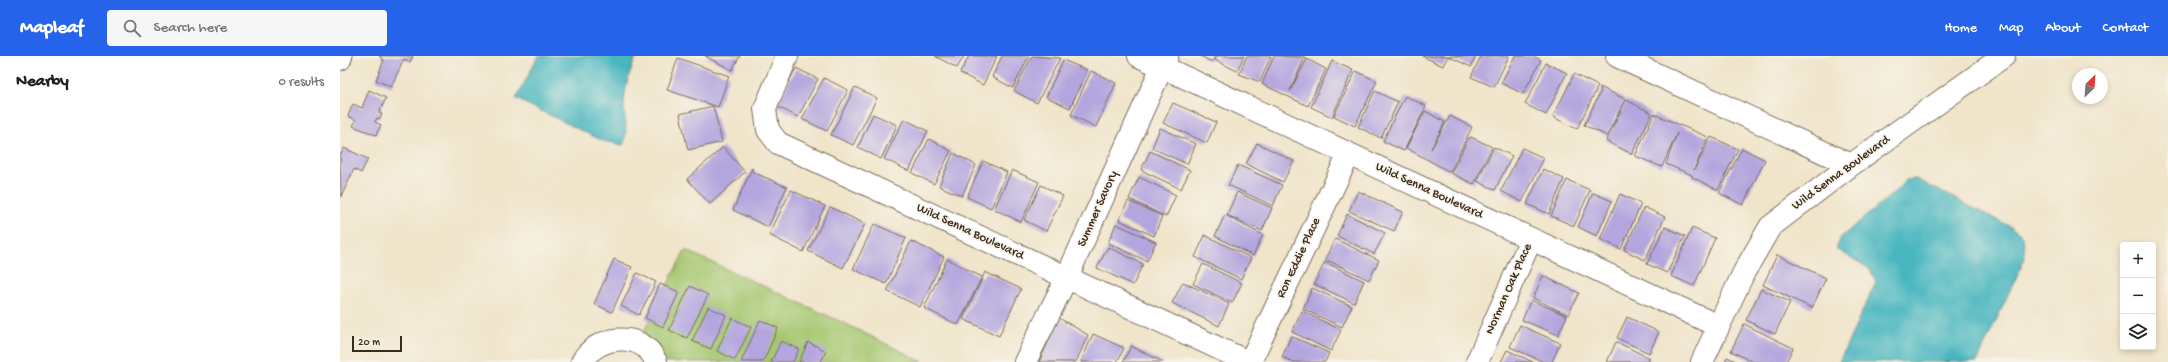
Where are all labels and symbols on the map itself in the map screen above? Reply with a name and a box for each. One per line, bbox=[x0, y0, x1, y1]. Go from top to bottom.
north arrow bbox=[2072, 68, 2108, 104]
street label: Wild Senna Boulevard bbox=[1789, 132, 1894, 213]
street label: Wild Senna Boulevard bbox=[1373, 159, 1486, 223]
street label: Summer Savory bbox=[1075, 168, 1122, 249]
street label: Wild Senna Boulevard bbox=[914, 200, 1027, 264]
street label: Ron Eddie Place bbox=[1274, 215, 1324, 301]
street label: Norman Oak Place bbox=[1482, 241, 1536, 337]
scale bar bbox=[352, 334, 402, 353]

